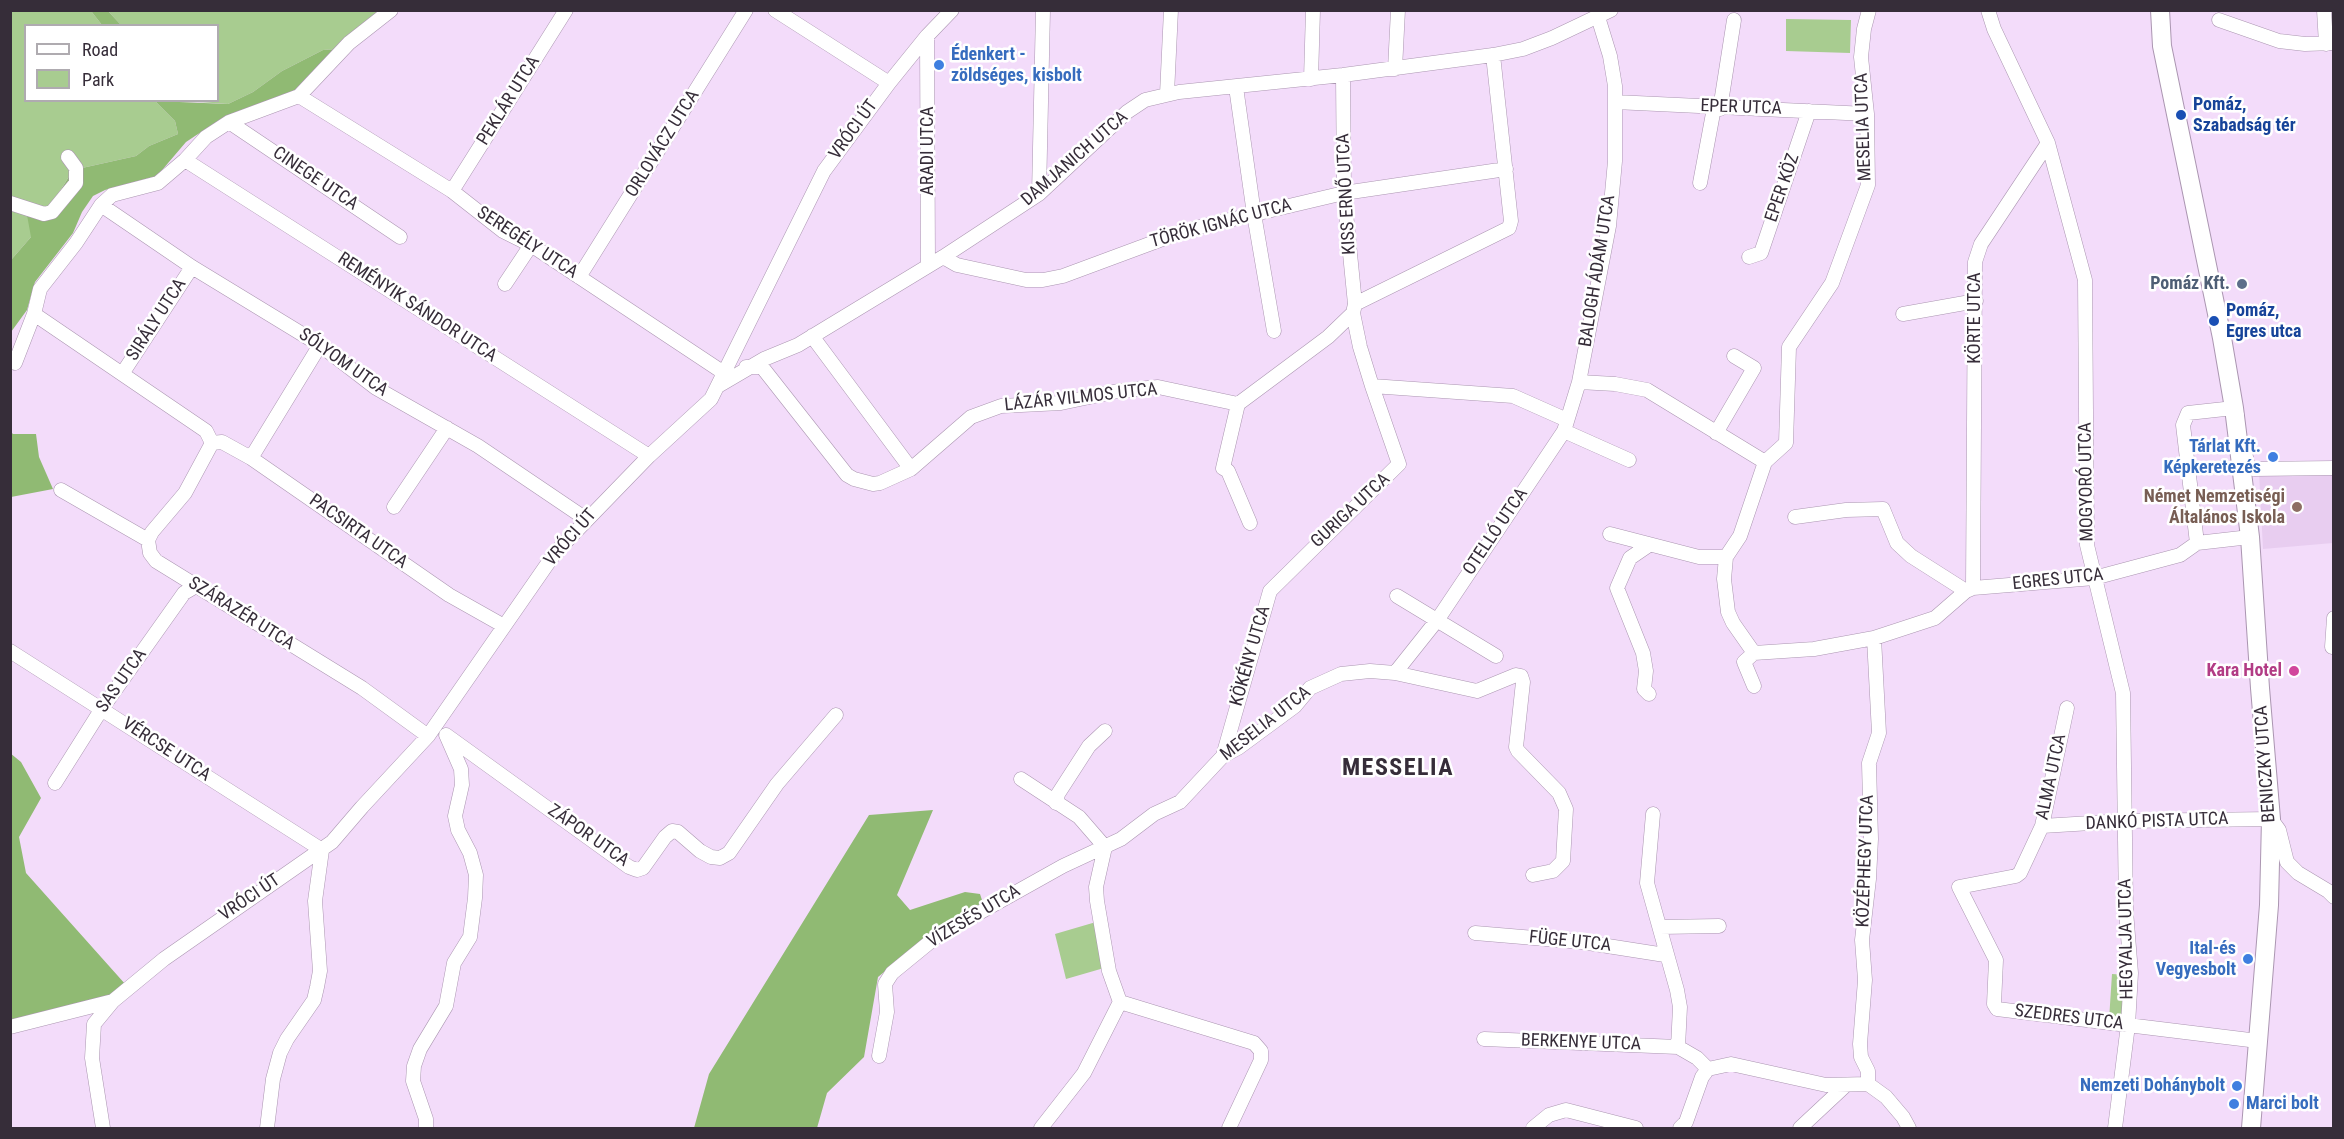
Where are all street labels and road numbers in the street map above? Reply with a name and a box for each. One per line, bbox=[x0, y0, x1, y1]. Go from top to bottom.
street label: PEKLÁR UTCA bbox=[473, 52, 545, 150]
street label: MESELIA UTCA bbox=[1851, 72, 1877, 182]
street label: ORLOVÁCZ UTCA bbox=[621, 86, 705, 202]
street label: VRÓCI ÚT bbox=[825, 96, 883, 164]
street label: EPER UTCA bbox=[1700, 96, 1782, 120]
street label: ARADI UTCA bbox=[917, 106, 939, 196]
street label: DAMJANICH UTCA bbox=[1017, 107, 1133, 211]
street label: KISS ERNŐ UTCA bbox=[1333, 133, 1361, 255]
street label: CINEGE UTCA bbox=[268, 143, 362, 215]
street label: EPER KÖZ bbox=[1761, 151, 1805, 225]
street label: BALOGH ÁDÁM UTCA bbox=[1575, 194, 1621, 348]
street label: TÖRÖK IGNÁC UTCA bbox=[1148, 195, 1294, 253]
street label: SEREGÉLY UTCA bbox=[472, 202, 582, 284]
street label: REMÉNYIK SÁNDOR UTCA bbox=[333, 248, 501, 368]
street label: KÖRTE UTCA bbox=[1964, 272, 1986, 364]
street label: SIRÁLY UTCA bbox=[122, 275, 192, 365]
street label: SÓLYOM UTCA bbox=[294, 324, 392, 402]
street label: LÁZÁR VILMOS UTCA bbox=[1004, 379, 1158, 417]
street label: MOGYORÓ UTCA bbox=[2075, 422, 2099, 542]
street label: GURIGA UTCA bbox=[1307, 469, 1395, 553]
street label: OTELLÓ UTCA bbox=[1459, 484, 1533, 580]
street label: PACSIRTA UTCA bbox=[305, 490, 411, 574]
street label: VRÓCI ÚT bbox=[540, 505, 602, 571]
street label: EGRES UTCA bbox=[2011, 564, 2105, 596]
street label: SZÁRAZÉR UTCA bbox=[184, 573, 298, 655]
street label: KÖKÉNY UTCA bbox=[1226, 603, 1276, 709]
street label: SAS UTCA bbox=[92, 645, 152, 717]
street label: MESELIA UTCA bbox=[1217, 682, 1315, 766]
street label: BENICZKY UTCA bbox=[2251, 705, 2281, 823]
street label: VÉRCSE UTCA bbox=[118, 713, 214, 787]
street label: ALMA UTCA bbox=[2032, 732, 2072, 822]
street label: KÖZÉPHEGY UTCA bbox=[1853, 794, 1879, 928]
street label: ZÁPOR UTCA bbox=[543, 800, 633, 872]
street label: DANKÓ PISTA UTCA bbox=[2085, 809, 2229, 835]
street label: VRÓCI ÚT bbox=[215, 870, 285, 926]
street label: HEGYALJA UTCA bbox=[2115, 878, 2139, 1000]
street label: VÍZESÉS UTCA bbox=[924, 881, 1024, 953]
street label: FÜGE UTCA bbox=[1528, 927, 1612, 957]
street label: SZEDRES UTCA bbox=[2013, 1001, 2125, 1035]
street label: BERKENYE UTCA bbox=[1520, 1030, 1642, 1056]

